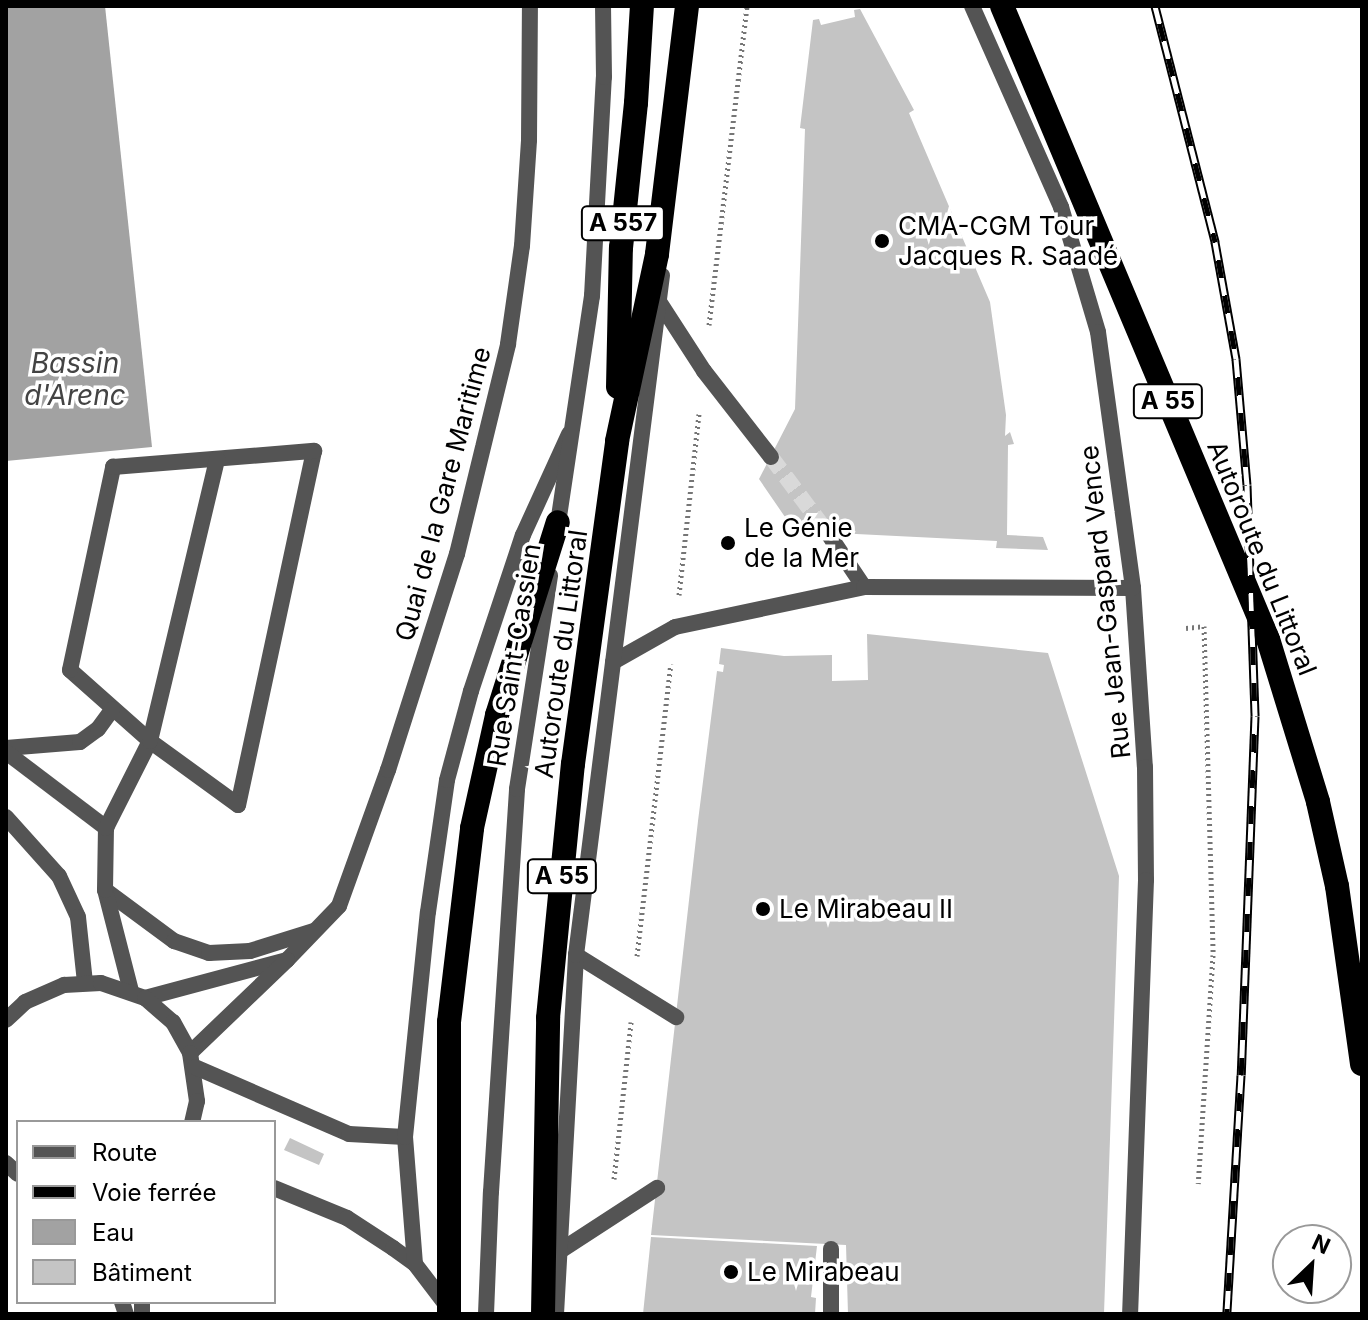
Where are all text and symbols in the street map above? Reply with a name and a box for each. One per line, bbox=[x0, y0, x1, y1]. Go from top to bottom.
road number: A 557 bbox=[579, 203, 667, 243]
place label: CMA-CGM Tour Jacques R. Saadé bbox=[898, 210, 1118, 272]
marker: CMA-CGM Tour Jacques R. Saadé bbox=[873, 232, 891, 250]
street label: Quai de la Gare Maritime bbox=[389, 344, 497, 644]
water label: Bassin d'Arenc bbox=[24, 346, 126, 412]
road number: A 55 bbox=[1132, 381, 1204, 421]
street label: Autoroute du Littoral bbox=[1201, 436, 1323, 680]
street label: Rue Jean-Gaspard Vence bbox=[1073, 444, 1137, 760]
place label: Le Génie de la Mer bbox=[744, 512, 859, 574]
street label: Autoroute du Littoral bbox=[528, 528, 594, 780]
marker: Le Génie de la Mer bbox=[719, 534, 737, 552]
street label: Rue Saint-Cassien bbox=[481, 541, 547, 769]
road number: A 55 bbox=[526, 856, 598, 896]
place label: Le Mirabeau II bbox=[779, 893, 953, 925]
marker: Le Mirabeau II bbox=[754, 900, 772, 918]
legend bbox=[16, 1120, 276, 1304]
text: Route bbox=[92, 1138, 157, 1167]
text: Voie ferrée bbox=[92, 1178, 217, 1207]
text: Eau bbox=[92, 1218, 134, 1247]
north arrow bbox=[1272, 1224, 1352, 1304]
text: N bbox=[1308, 1229, 1334, 1259]
place label: Le Mirabeau bbox=[747, 1256, 900, 1288]
text: Bâtiment bbox=[92, 1258, 192, 1287]
marker: Le Mirabeau bbox=[722, 1263, 740, 1281]

